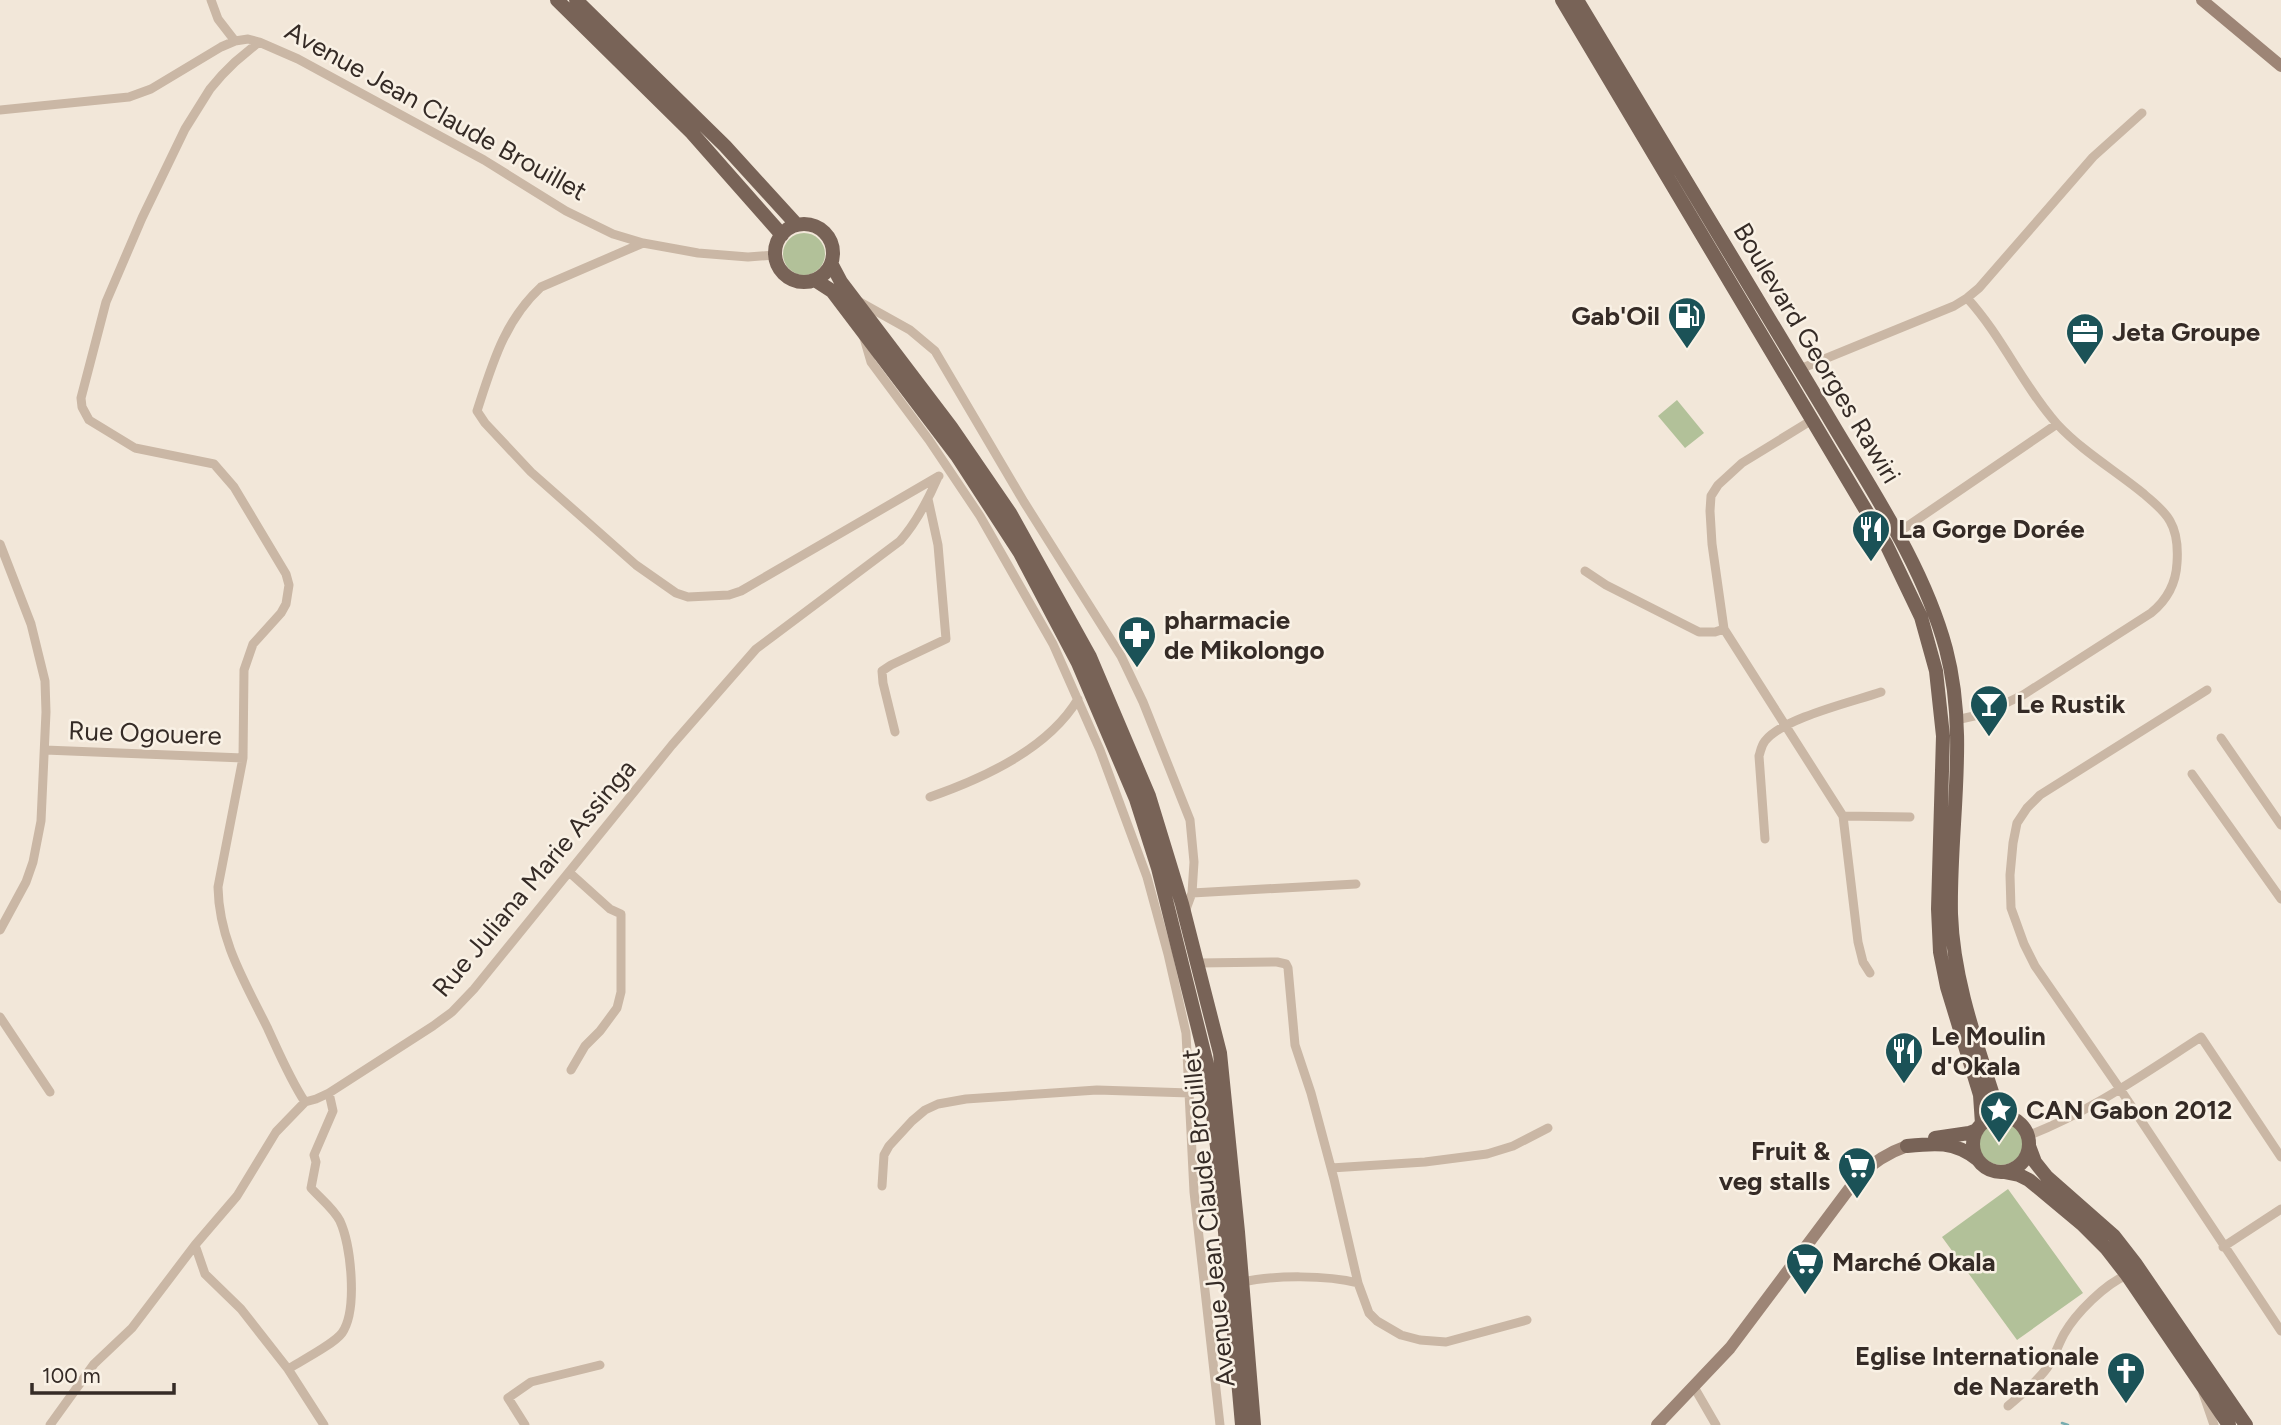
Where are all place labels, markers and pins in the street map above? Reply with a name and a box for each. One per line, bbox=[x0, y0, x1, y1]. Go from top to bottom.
fuel station icon: Gab'Oil bbox=[1666, 295, 1708, 350]
place label: Gab'Oil bbox=[1571, 300, 1660, 332]
office icon: Jeta Groupe bbox=[2064, 311, 2106, 366]
place label: Jeta Groupe bbox=[2112, 316, 2260, 348]
restaurant icon: La Gorge Dorée bbox=[1850, 508, 1892, 563]
place label: La Gorge Dorée bbox=[1898, 513, 2085, 545]
place label: pharmacie de Mikolongo bbox=[1164, 604, 1325, 666]
pharmacy icon: pharmacie de Mikolongo bbox=[1116, 614, 1158, 669]
bar icon: Le Rustik bbox=[1968, 683, 2010, 738]
place label: Le Rustik bbox=[2016, 688, 2125, 720]
place label: Le Moulin d'Okala bbox=[1931, 1020, 2046, 1082]
restaurant icon: Le Moulin d'Okala bbox=[1883, 1030, 1925, 1085]
place icon: CAN Gabon 2012 bbox=[1978, 1089, 2020, 1144]
place label: CAN Gabon 2012 bbox=[2026, 1094, 2232, 1126]
place label: Fruit & veg stalls bbox=[1719, 1135, 1830, 1197]
supermarket icon: Fruit & veg stalls bbox=[1836, 1145, 1878, 1200]
supermarket icon: Marché Okala bbox=[1784, 1241, 1826, 1296]
place label: Marché Okala bbox=[1832, 1246, 1996, 1278]
place label: Eglise Internationale de Nazareth bbox=[1855, 1340, 2099, 1402]
church icon: Eglise Internationale de Nazareth bbox=[2105, 1350, 2147, 1405]

